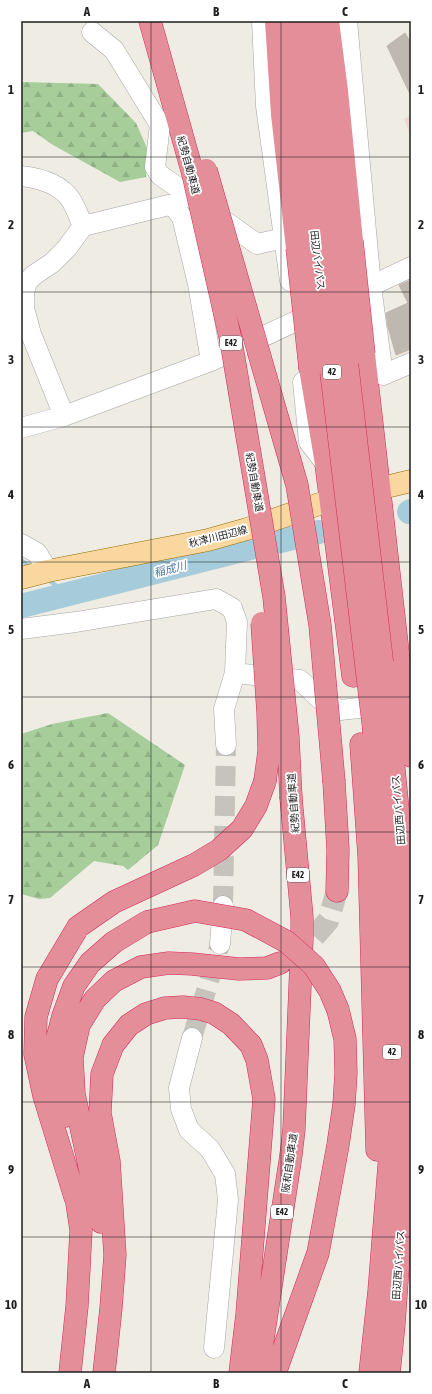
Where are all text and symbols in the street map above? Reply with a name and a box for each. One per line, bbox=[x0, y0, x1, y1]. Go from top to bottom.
text: A bbox=[83, 4, 91, 19]
text: B bbox=[213, 4, 220, 19]
text: C bbox=[342, 4, 348, 19]
text: 1 bbox=[8, 82, 14, 97]
text: 1 bbox=[418, 82, 424, 97]
street label: 紀勢自動車道 bbox=[175, 135, 202, 196]
text: 2 bbox=[8, 217, 14, 232]
text: 2 bbox=[418, 217, 424, 232]
street label: 田辺バイパス bbox=[308, 230, 327, 290]
road number: E42 bbox=[220, 336, 242, 350]
text: 3 bbox=[8, 352, 14, 367]
text: 3 bbox=[418, 352, 424, 367]
road number: 42 bbox=[323, 365, 341, 379]
street label: 紀勢自動車道 bbox=[244, 452, 265, 513]
text: 4 bbox=[7, 487, 14, 502]
text: 4 bbox=[417, 487, 424, 502]
street label: 秋津川田辺線 bbox=[188, 524, 249, 549]
water label: 稲成川 bbox=[153, 559, 188, 579]
text: 5 bbox=[8, 622, 14, 637]
text: 5 bbox=[418, 622, 424, 637]
text: 6 bbox=[8, 757, 14, 772]
text: 6 bbox=[418, 757, 424, 772]
street label: 紀勢自動車道 bbox=[286, 773, 301, 833]
street label: 田辺西バイパス bbox=[390, 775, 407, 845]
road number: E42 bbox=[287, 868, 309, 882]
text: 7 bbox=[8, 892, 14, 907]
text: 7 bbox=[418, 892, 424, 907]
text: 8 bbox=[8, 1027, 14, 1042]
text: 8 bbox=[418, 1027, 424, 1042]
road number: 42 bbox=[383, 1045, 401, 1059]
street label: 阪和自動車道 bbox=[280, 1133, 299, 1194]
text: 9 bbox=[8, 1162, 14, 1177]
text: 9 bbox=[418, 1162, 424, 1177]
road number: E42 bbox=[271, 1205, 293, 1219]
street label: 田辺西バイパス bbox=[391, 1230, 406, 1300]
text: 10 bbox=[5, 1297, 17, 1312]
text: 10 bbox=[415, 1297, 427, 1312]
text: A bbox=[83, 1376, 91, 1391]
text: B bbox=[213, 1376, 220, 1391]
text: C bbox=[342, 1376, 348, 1391]

